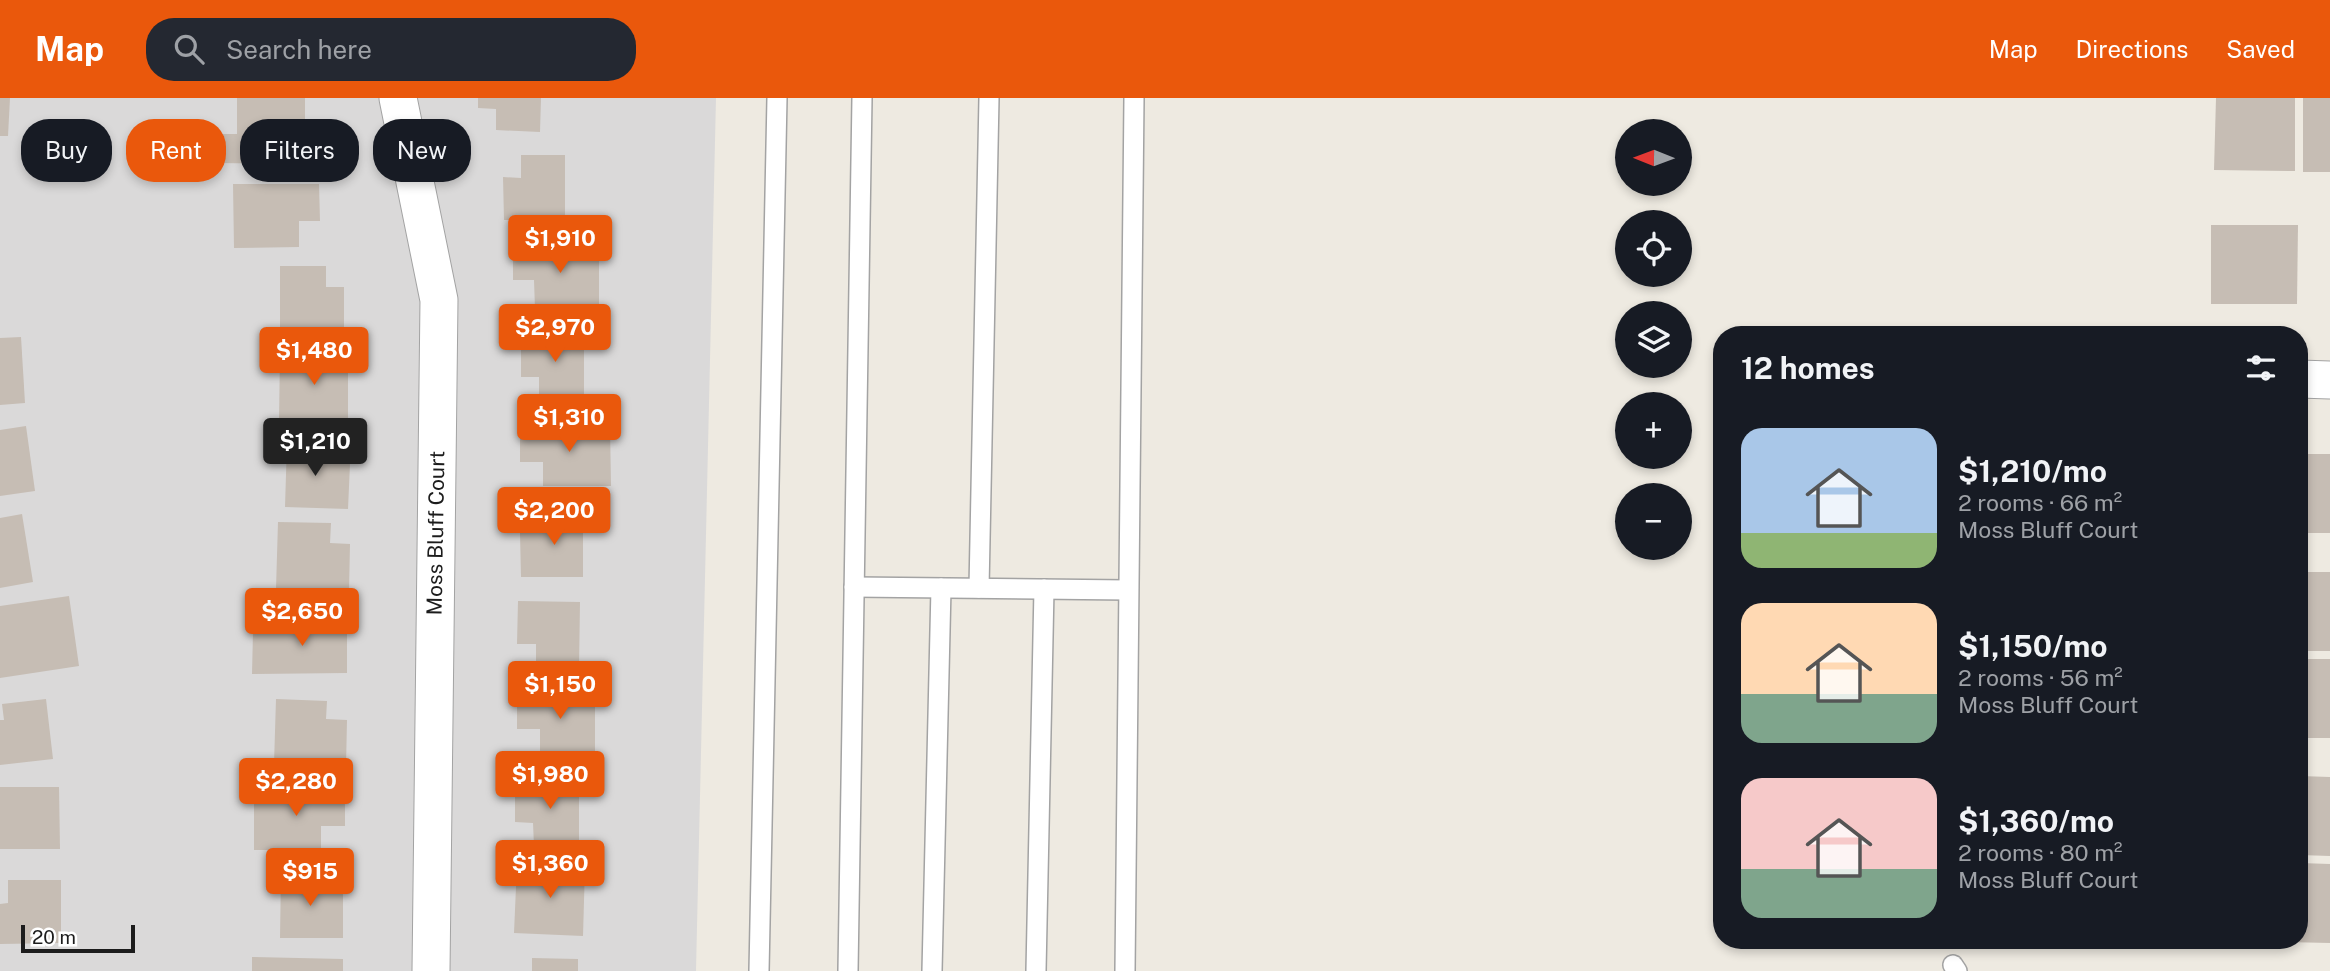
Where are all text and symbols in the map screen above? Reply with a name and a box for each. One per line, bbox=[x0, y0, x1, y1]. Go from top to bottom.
search box bbox=[146, 18, 636, 81]
text: Map bbox=[35, 30, 104, 68]
icon: search bbox=[170, 30, 208, 68]
text: Search here bbox=[226, 34, 372, 65]
text: Map bbox=[1989, 35, 2038, 63]
text: Directions bbox=[2076, 35, 2188, 63]
text: Saved bbox=[2226, 35, 2295, 63]
chip: Buy bbox=[21, 119, 112, 182]
chip: Rent bbox=[126, 119, 226, 182]
chip: Filters bbox=[240, 119, 359, 182]
chip: New bbox=[373, 119, 471, 182]
north arrow bbox=[1615, 119, 1692, 196]
map controls bbox=[1615, 119, 1692, 560]
button: locate bbox=[1615, 210, 1692, 287]
pin: $1,910 bbox=[503, 216, 617, 275]
text: $1,910 bbox=[524, 224, 596, 251]
button: layers bbox=[1615, 301, 1692, 378]
pin: $2,970 bbox=[498, 304, 612, 364]
text: $2,970 bbox=[515, 313, 595, 340]
pin: $1,480 bbox=[257, 328, 371, 387]
text: $1,480 bbox=[275, 336, 353, 363]
icon: filters bbox=[2242, 349, 2280, 387]
text: 12 homes bbox=[1741, 350, 1875, 386]
button: + bbox=[1615, 392, 1692, 469]
pin: $1,310 bbox=[512, 394, 626, 454]
text: $1,310 bbox=[533, 403, 605, 430]
pin: $1,210 bbox=[258, 418, 372, 478]
text: $1,210 bbox=[279, 427, 351, 454]
street label: Moss Bluff Court bbox=[422, 450, 449, 616]
text: $1,210/mo bbox=[1958, 453, 2107, 489]
icon: home bbox=[1797, 456, 1881, 540]
button: − bbox=[1615, 483, 1692, 560]
pin: $2,200 bbox=[497, 488, 611, 547]
text: 2 rooms · 66 m² bbox=[1958, 489, 2122, 516]
text: $2,200 bbox=[513, 496, 595, 523]
text: Moss Bluff Court bbox=[1958, 516, 2138, 543]
pin: $2,650 bbox=[245, 588, 359, 648]
text: $2,650 bbox=[261, 597, 343, 624]
text: $1,150/mo bbox=[1958, 628, 2108, 664]
icon: home bbox=[1797, 631, 1881, 715]
pin: $1,150 bbox=[503, 662, 617, 721]
text: 2 rooms · 56 m² bbox=[1958, 664, 2123, 691]
text: $1,150 bbox=[524, 670, 596, 697]
text: Moss Bluff Court bbox=[1958, 691, 2138, 718]
pin: $1,980 bbox=[493, 752, 607, 811]
pin: $2,280 bbox=[239, 758, 353, 818]
text: $1,980 bbox=[511, 760, 589, 787]
text: $2,280 bbox=[255, 767, 337, 794]
text: $1,360/mo bbox=[1958, 803, 2114, 839]
icon: home bbox=[1797, 806, 1881, 890]
text: 2 rooms · 80 m² bbox=[1958, 839, 2123, 866]
pin: $1,360 bbox=[493, 840, 607, 900]
pin: $915 bbox=[269, 848, 351, 908]
text: $1,360 bbox=[511, 849, 589, 876]
text: $915 bbox=[282, 857, 338, 884]
text: Moss Bluff Court bbox=[1958, 866, 2138, 893]
scale bar bbox=[21, 922, 135, 954]
text: 20 m bbox=[32, 926, 76, 948]

